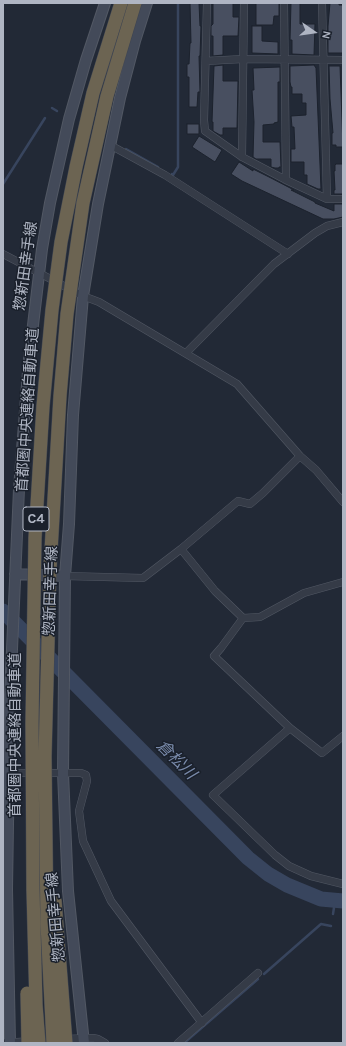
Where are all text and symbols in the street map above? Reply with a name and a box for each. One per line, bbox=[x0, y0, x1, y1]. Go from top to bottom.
north arrow bbox=[294, 12, 334, 52]
text: N bbox=[319, 29, 333, 40]
street label: 惣新田幸手線 bbox=[11, 220, 41, 312]
street label: 首都圏中央連絡自動車道 bbox=[13, 327, 43, 493]
road number: C4 bbox=[23, 507, 49, 531]
street label: 惣新田幸手線 bbox=[40, 546, 62, 636]
street label: 首都圏中央連絡自動車道 bbox=[7, 653, 25, 817]
water label: 倉松川 bbox=[152, 736, 200, 784]
street label: 惣新田幸手線 bbox=[43, 871, 69, 963]

